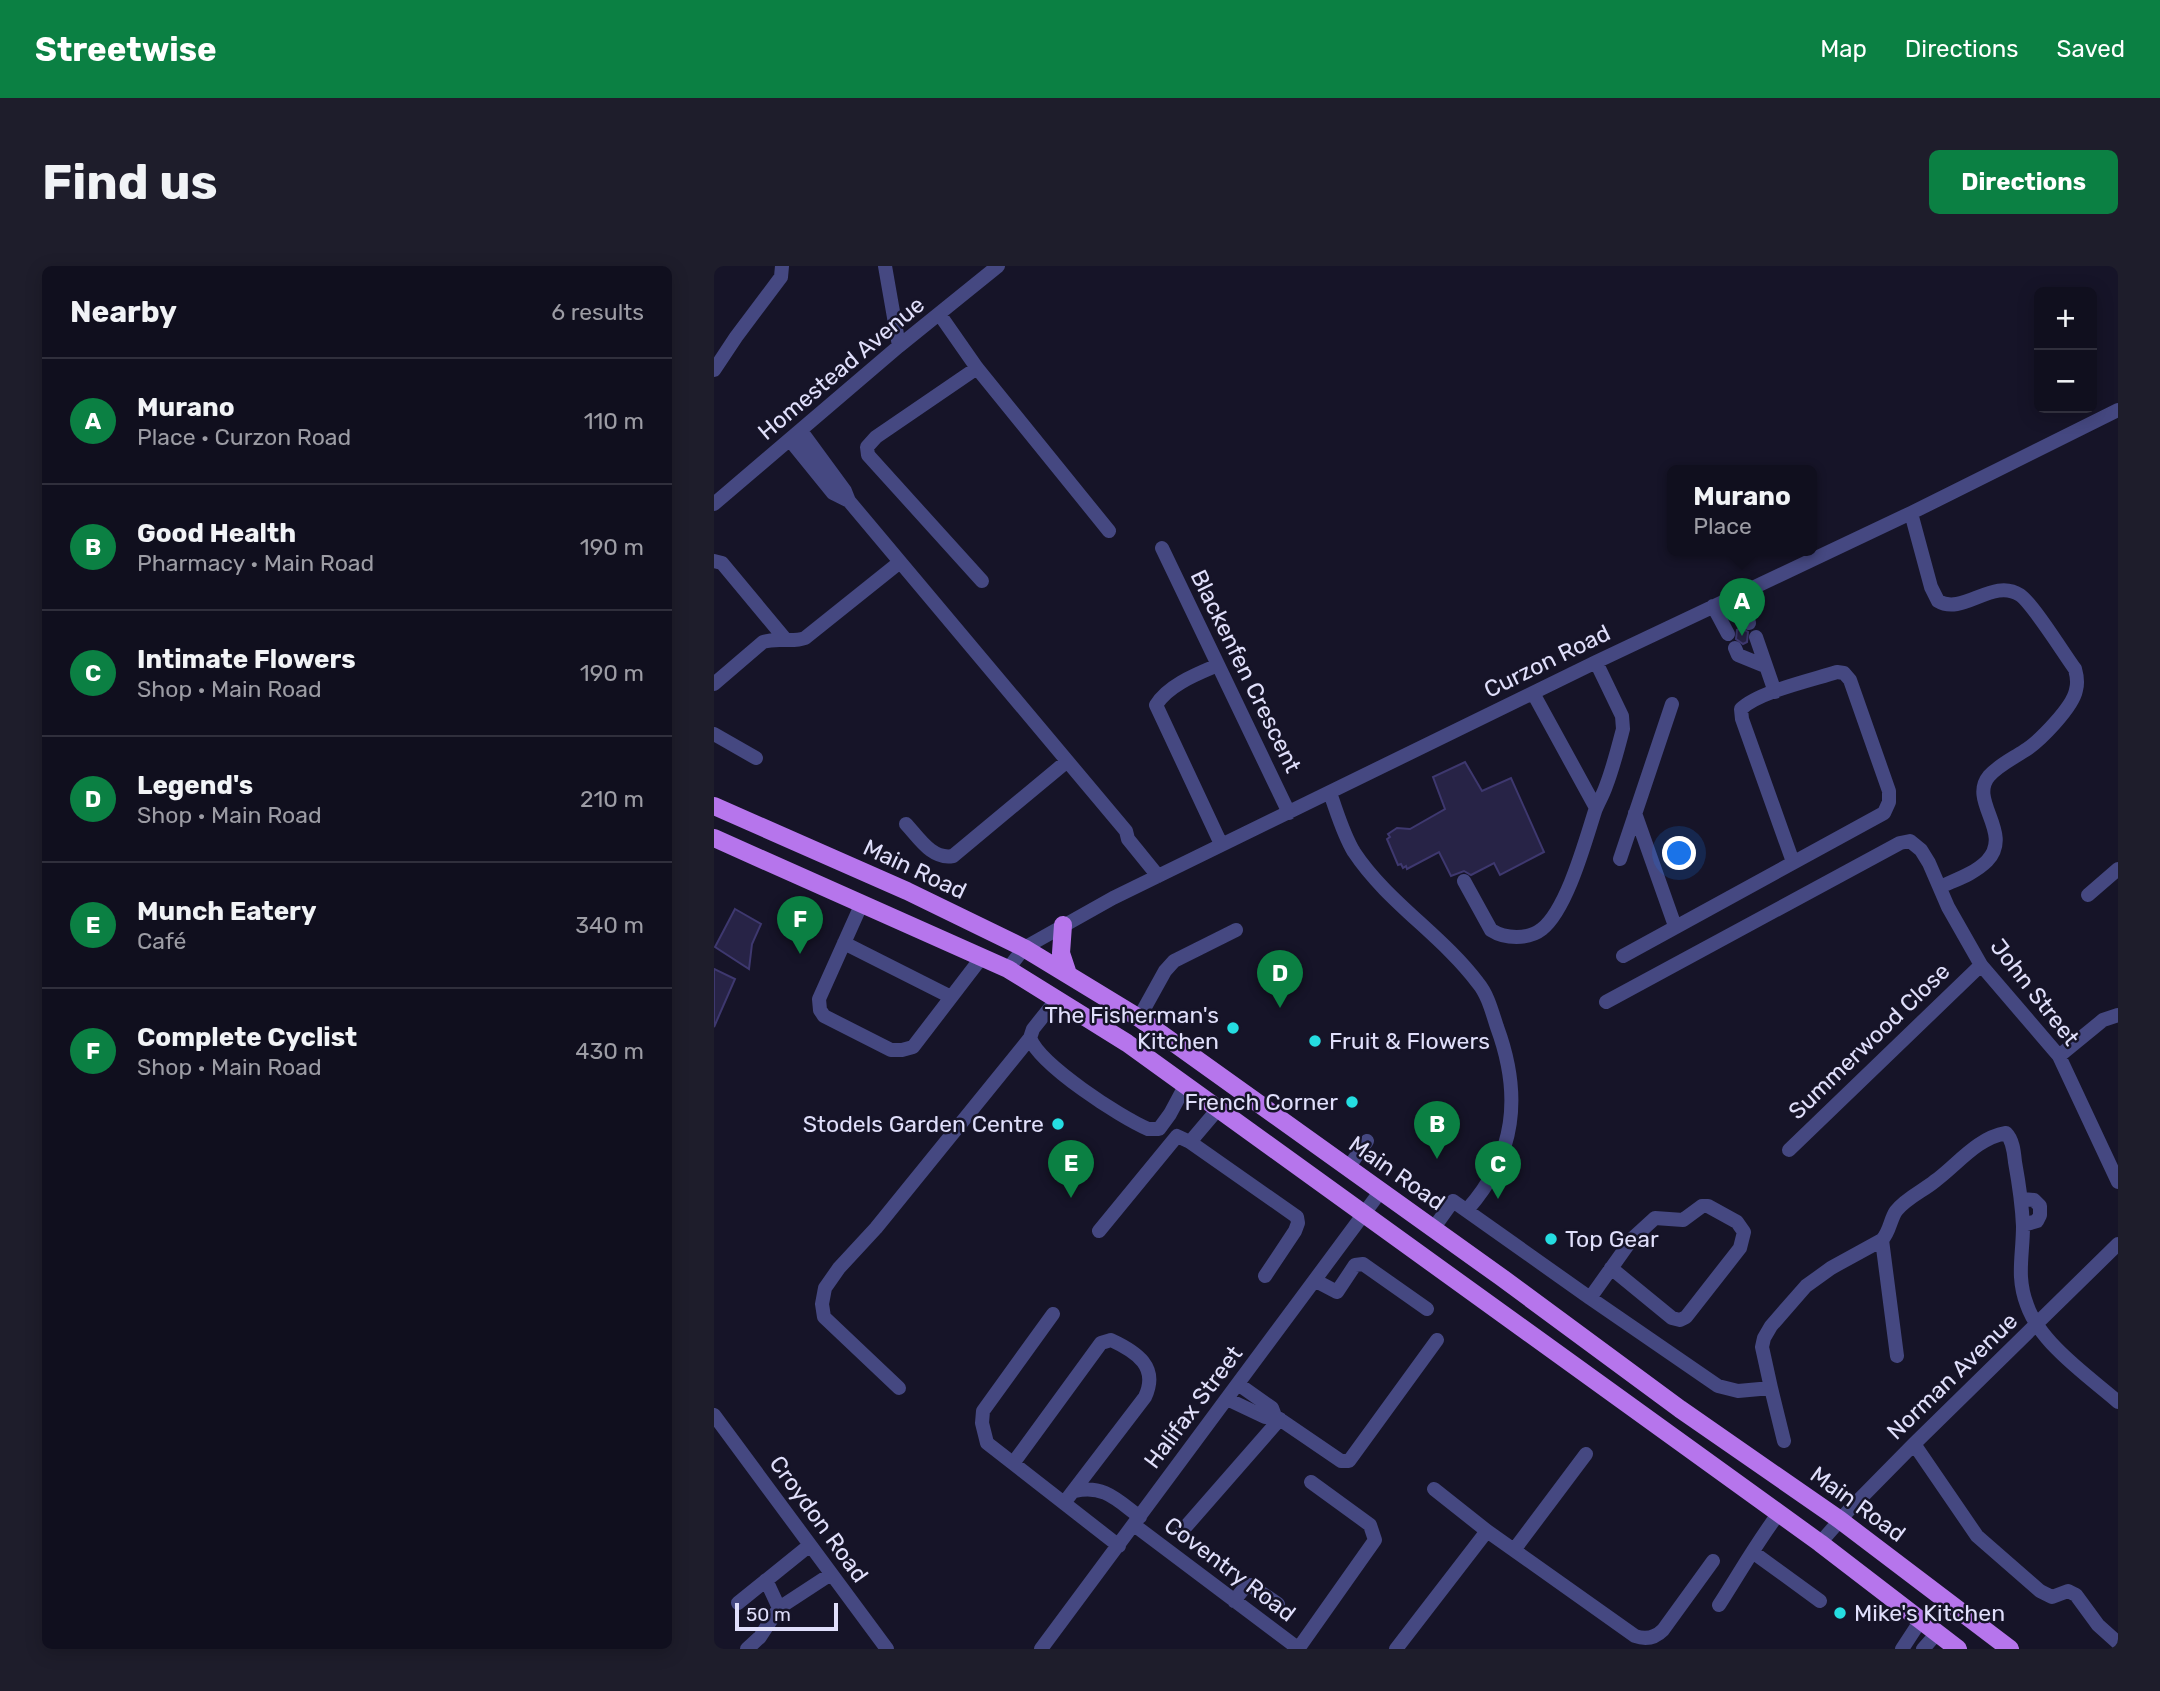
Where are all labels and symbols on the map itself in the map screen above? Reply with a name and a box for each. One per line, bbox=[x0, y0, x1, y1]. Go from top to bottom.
street label: Homestead Avenue bbox=[752, 290, 930, 446]
street label: Blackenfen Crescent bbox=[1185, 565, 1307, 777]
pin: A bbox=[1719, 578, 1765, 636]
street label: Curzon Road bbox=[1479, 618, 1615, 704]
street label: Main Road bbox=[859, 833, 971, 905]
your location bbox=[1662, 836, 1696, 870]
pin: F bbox=[777, 896, 823, 954]
street label: John Street bbox=[1985, 933, 2085, 1051]
pin: D bbox=[1257, 950, 1303, 1008]
street label: Summerwood Close bbox=[1783, 957, 1955, 1125]
place label: The Fisherman's Kitchen bbox=[1045, 1001, 1219, 1055]
marker: The Fisherman's Kitchen bbox=[1225, 1020, 1241, 1036]
place label: Fruit & Flowers bbox=[1329, 1027, 1490, 1055]
marker: Fruit & Flowers bbox=[1307, 1033, 1323, 1049]
place label: French Corner bbox=[1184, 1088, 1338, 1116]
marker: French Corner bbox=[1344, 1094, 1360, 1110]
pin: B bbox=[1414, 1101, 1460, 1159]
place label: Stodels Garden Centre bbox=[803, 1110, 1044, 1138]
marker: Stodels Garden Centre bbox=[1050, 1116, 1066, 1132]
street label: Main Road bbox=[1344, 1130, 1450, 1216]
pin: E bbox=[1048, 1140, 1094, 1198]
pin: C bbox=[1475, 1141, 1521, 1199]
place label: Top Gear bbox=[1565, 1225, 1659, 1253]
marker: Top Gear bbox=[1543, 1231, 1559, 1247]
street label: Norman Avenue bbox=[1881, 1307, 2023, 1445]
street label: Halifax Street bbox=[1138, 1340, 1248, 1474]
street label: Croydon Road bbox=[764, 1450, 874, 1588]
street label: Main Road bbox=[1805, 1460, 1911, 1548]
street label: Coventry Road bbox=[1159, 1511, 1301, 1627]
place label: Mike's Kitchen bbox=[1854, 1599, 2005, 1627]
scale bar bbox=[735, 1600, 838, 1632]
marker: Mike's Kitchen bbox=[1832, 1605, 1848, 1621]

